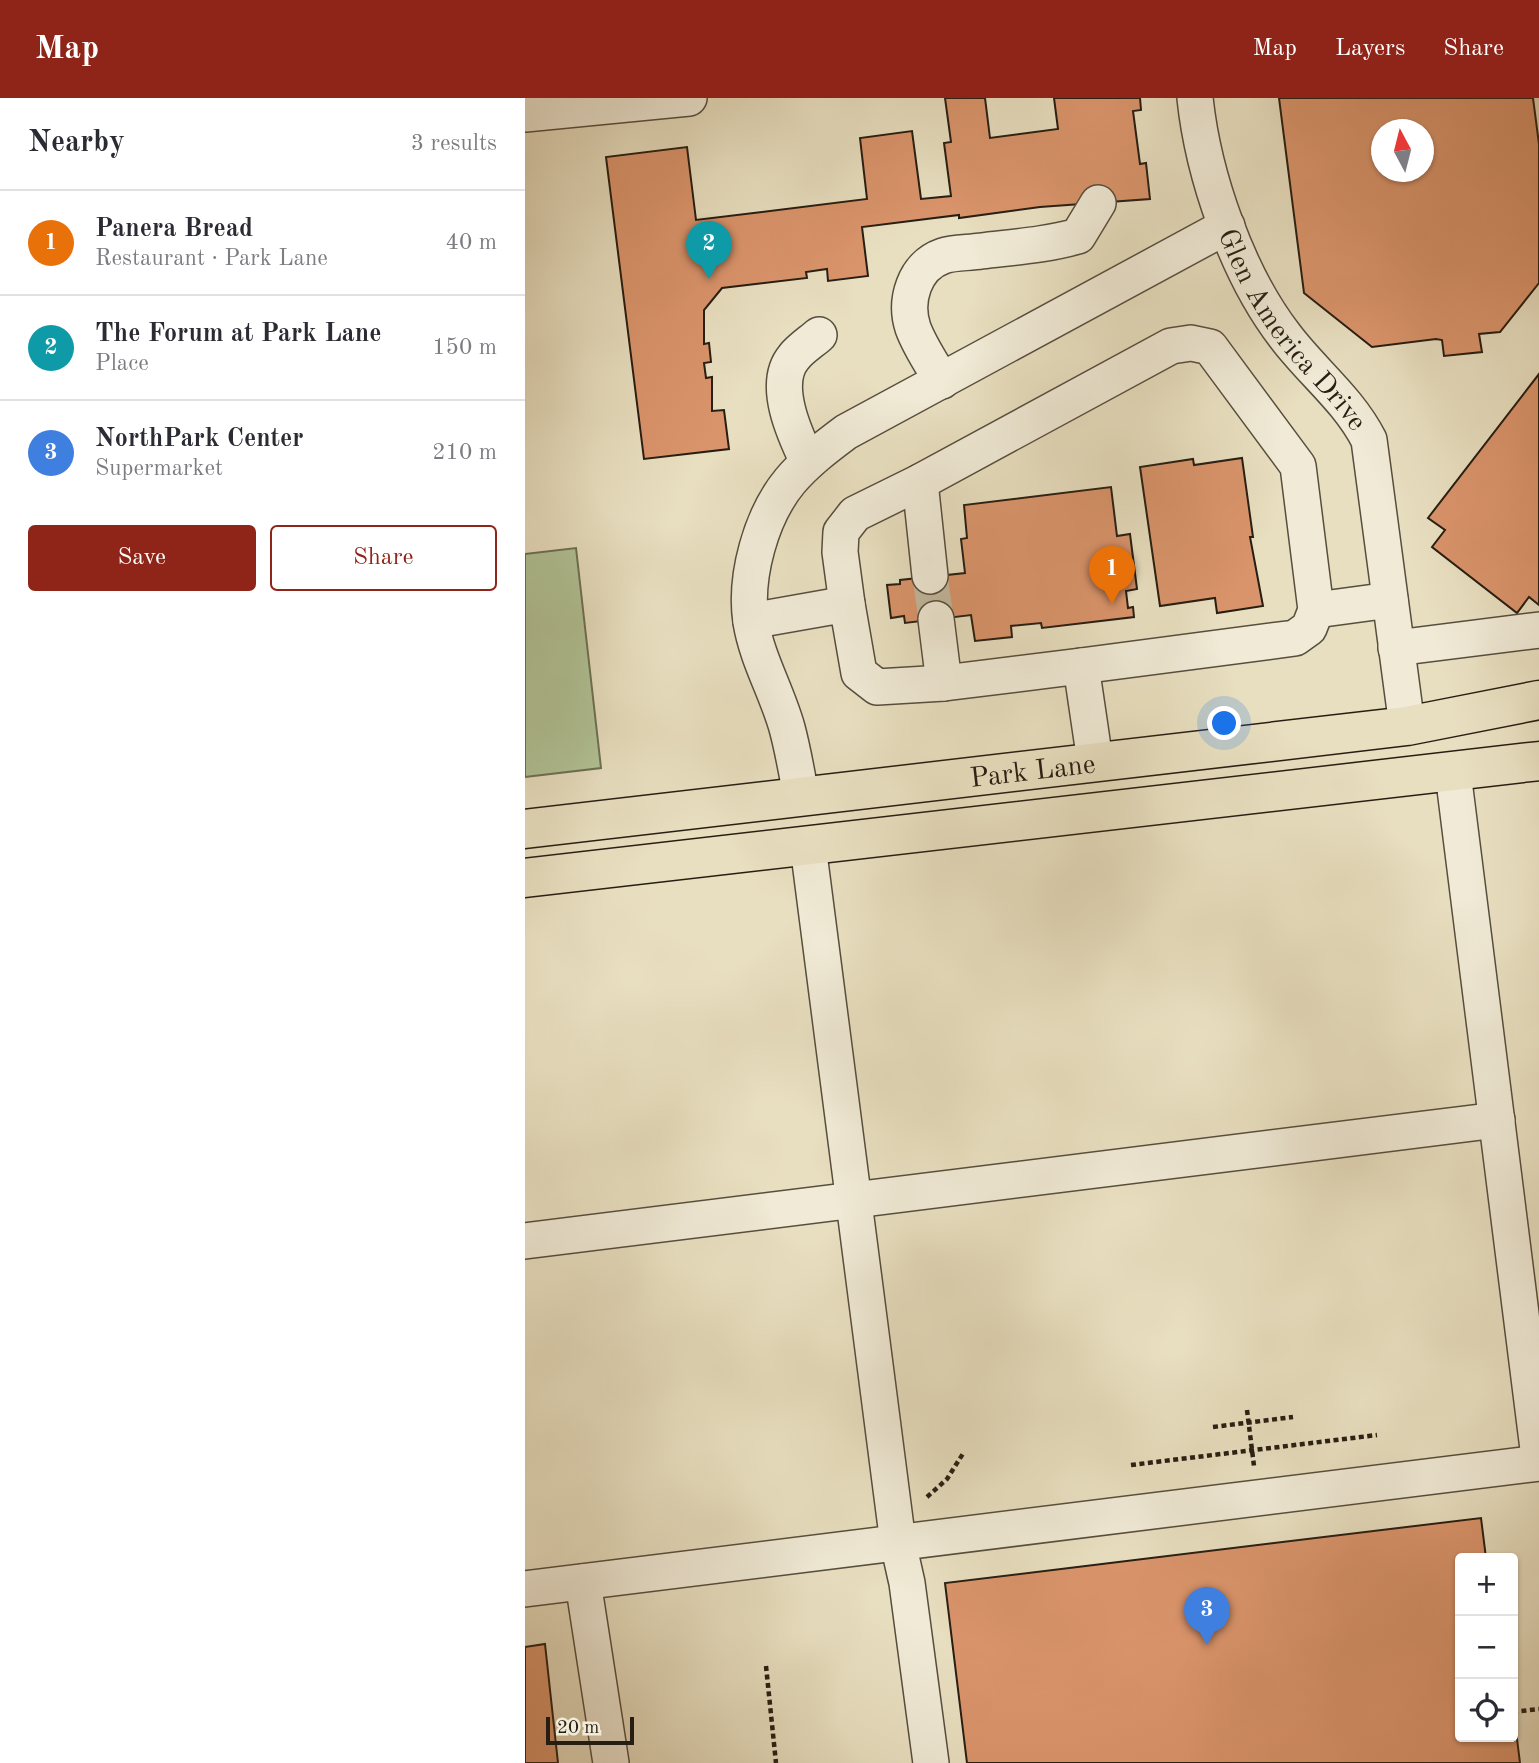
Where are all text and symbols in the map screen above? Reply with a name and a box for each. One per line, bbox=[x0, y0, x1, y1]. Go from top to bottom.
text: Map bbox=[35, 33, 99, 66]
text: Map bbox=[1253, 37, 1297, 61]
text: Layers bbox=[1335, 37, 1405, 61]
text: Share bbox=[1443, 37, 1504, 61]
north arrow bbox=[1371, 119, 1434, 182]
text: Nearby bbox=[28, 128, 125, 158]
text: 3 results bbox=[411, 132, 497, 155]
text: Panera Bread bbox=[95, 216, 253, 242]
pin: 2 bbox=[686, 221, 732, 279]
street label: Glen America Drive bbox=[1212, 225, 1371, 436]
text: 1 bbox=[44, 231, 58, 254]
text: 40 m bbox=[446, 231, 497, 254]
text: Restaurant · Park Lane bbox=[95, 247, 328, 270]
text: The Forum at Park Lane bbox=[95, 321, 382, 347]
text: 2 bbox=[44, 336, 58, 359]
text: 150 m bbox=[432, 336, 497, 359]
text: Place bbox=[95, 352, 149, 375]
text: NorthPark Center bbox=[95, 426, 304, 452]
text: 3 bbox=[44, 441, 58, 464]
text: 210 m bbox=[432, 441, 497, 464]
text: Supermarket bbox=[95, 457, 223, 480]
button: Save bbox=[28, 525, 256, 591]
button: Share bbox=[270, 525, 497, 591]
pin: 1 bbox=[1089, 546, 1135, 604]
your location bbox=[1207, 706, 1241, 740]
street label: Park Lane bbox=[969, 751, 1097, 794]
map controls bbox=[1455, 1553, 1518, 1742]
button: + bbox=[1455, 1553, 1518, 1616]
pin: 3 bbox=[1184, 1587, 1230, 1645]
button: − bbox=[1455, 1616, 1518, 1679]
button: locate bbox=[1455, 1679, 1518, 1742]
scale bar bbox=[546, 1714, 633, 1746]
text: 20 m bbox=[557, 1719, 599, 1738]

